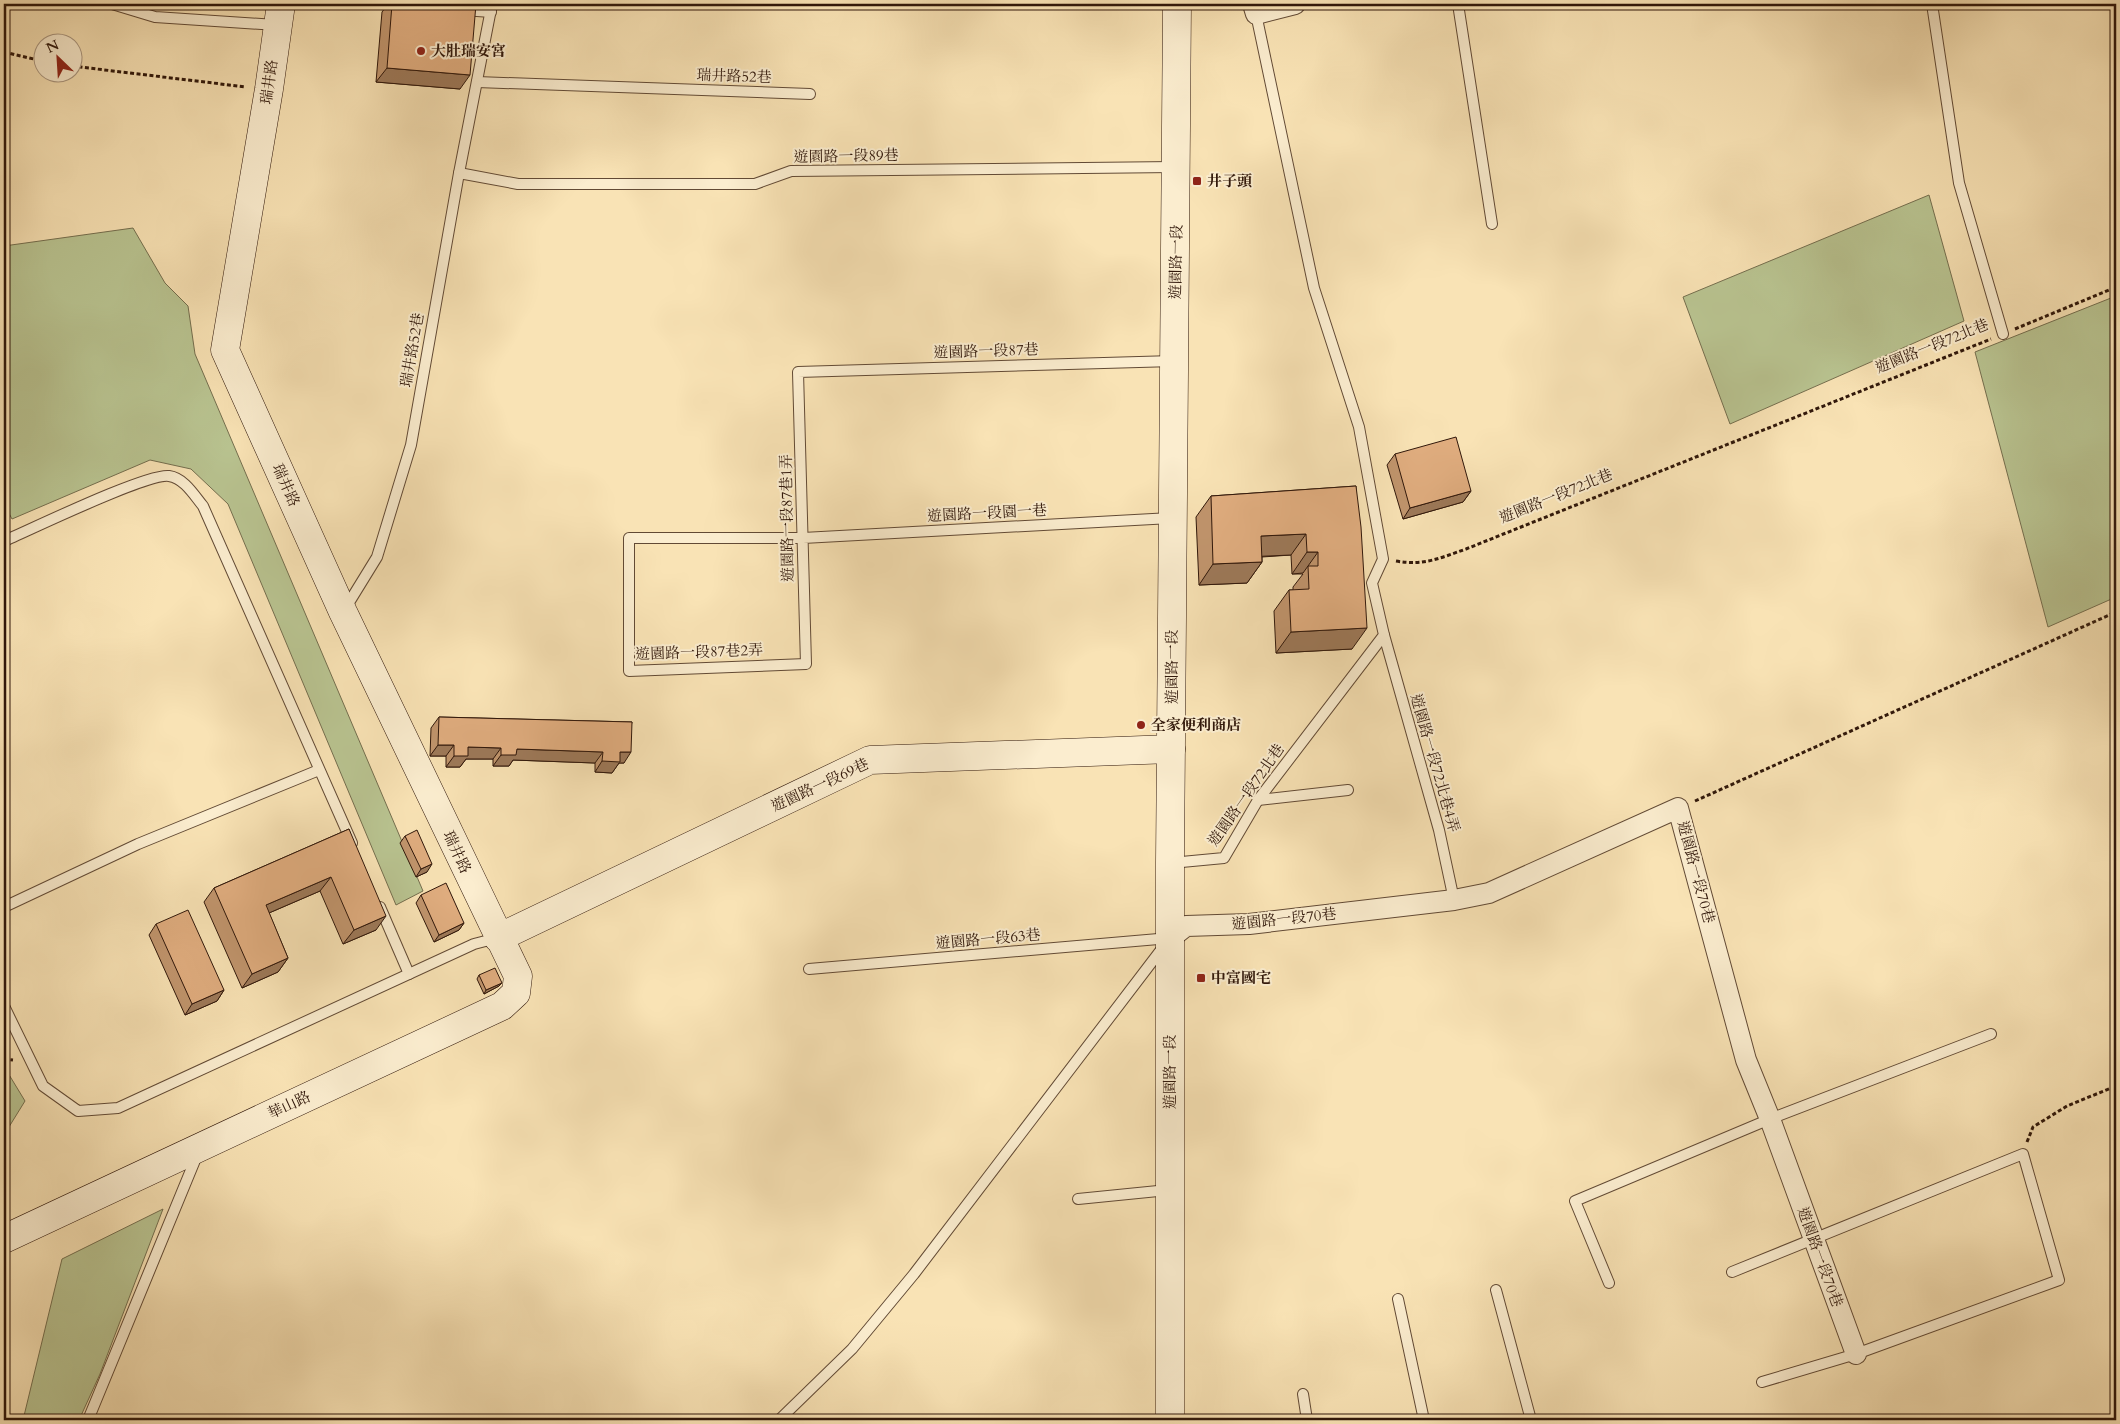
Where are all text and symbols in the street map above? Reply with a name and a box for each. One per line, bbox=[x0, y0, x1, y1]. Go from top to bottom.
north arrow bbox=[32, 32, 82, 82]
text: N bbox=[43, 35, 62, 58]
place label: 大肚瑞安宮 bbox=[431, 41, 506, 61]
marker: 大肚瑞安宮 bbox=[415, 45, 427, 57]
street label: 瑞井路 bbox=[256, 58, 282, 106]
street label: 瑞井路52巷 bbox=[696, 65, 772, 87]
street label: 遊園路一段89巷 bbox=[793, 145, 899, 167]
place label: 井子頭 bbox=[1207, 171, 1252, 191]
marker: 井子頭 bbox=[1191, 175, 1203, 187]
street label: 遊園路一段 bbox=[1165, 224, 1187, 300]
street label: 瑞井路52巷 bbox=[396, 311, 428, 389]
street label: 遊園路一段72北巷 bbox=[1872, 314, 1992, 378]
street label: 遊園路一段87巷 bbox=[933, 339, 1039, 363]
street label: 遊園路一段87巷1弄 bbox=[776, 454, 798, 582]
street label: 瑞井路 bbox=[268, 460, 304, 510]
street label: 遊園路一段72北巷 bbox=[1496, 464, 1616, 528]
street label: 遊園路一段園一巷 bbox=[927, 500, 1047, 526]
street label: 遊園路一段 bbox=[1162, 629, 1182, 705]
street label: 遊園路一段87巷2弄 bbox=[635, 640, 763, 664]
street label: 遊園路一段72北巷4弄 bbox=[1406, 691, 1464, 835]
place label: 全家便利商店 bbox=[1151, 715, 1241, 735]
marker: 全家便利商店 bbox=[1135, 719, 1147, 731]
street label: 遊園路一段72北巷 bbox=[1203, 740, 1289, 850]
street label: 遊園路一段69巷 bbox=[768, 754, 872, 816]
street label: 遊園路一段70巷 bbox=[1673, 819, 1719, 925]
street label: 瑞井路 bbox=[438, 827, 476, 877]
street label: 遊園路一段70巷 bbox=[1231, 904, 1337, 934]
street label: 遊園路一段63巷 bbox=[935, 924, 1041, 954]
place label: 中富國宅 bbox=[1211, 968, 1271, 988]
marker: 中富國宅 bbox=[1195, 972, 1207, 984]
street label: 遊園路一段 bbox=[1160, 1034, 1180, 1110]
street label: 華山路 bbox=[264, 1086, 314, 1124]
street label: 遊園路一段70巷 bbox=[1793, 1204, 1847, 1310]

